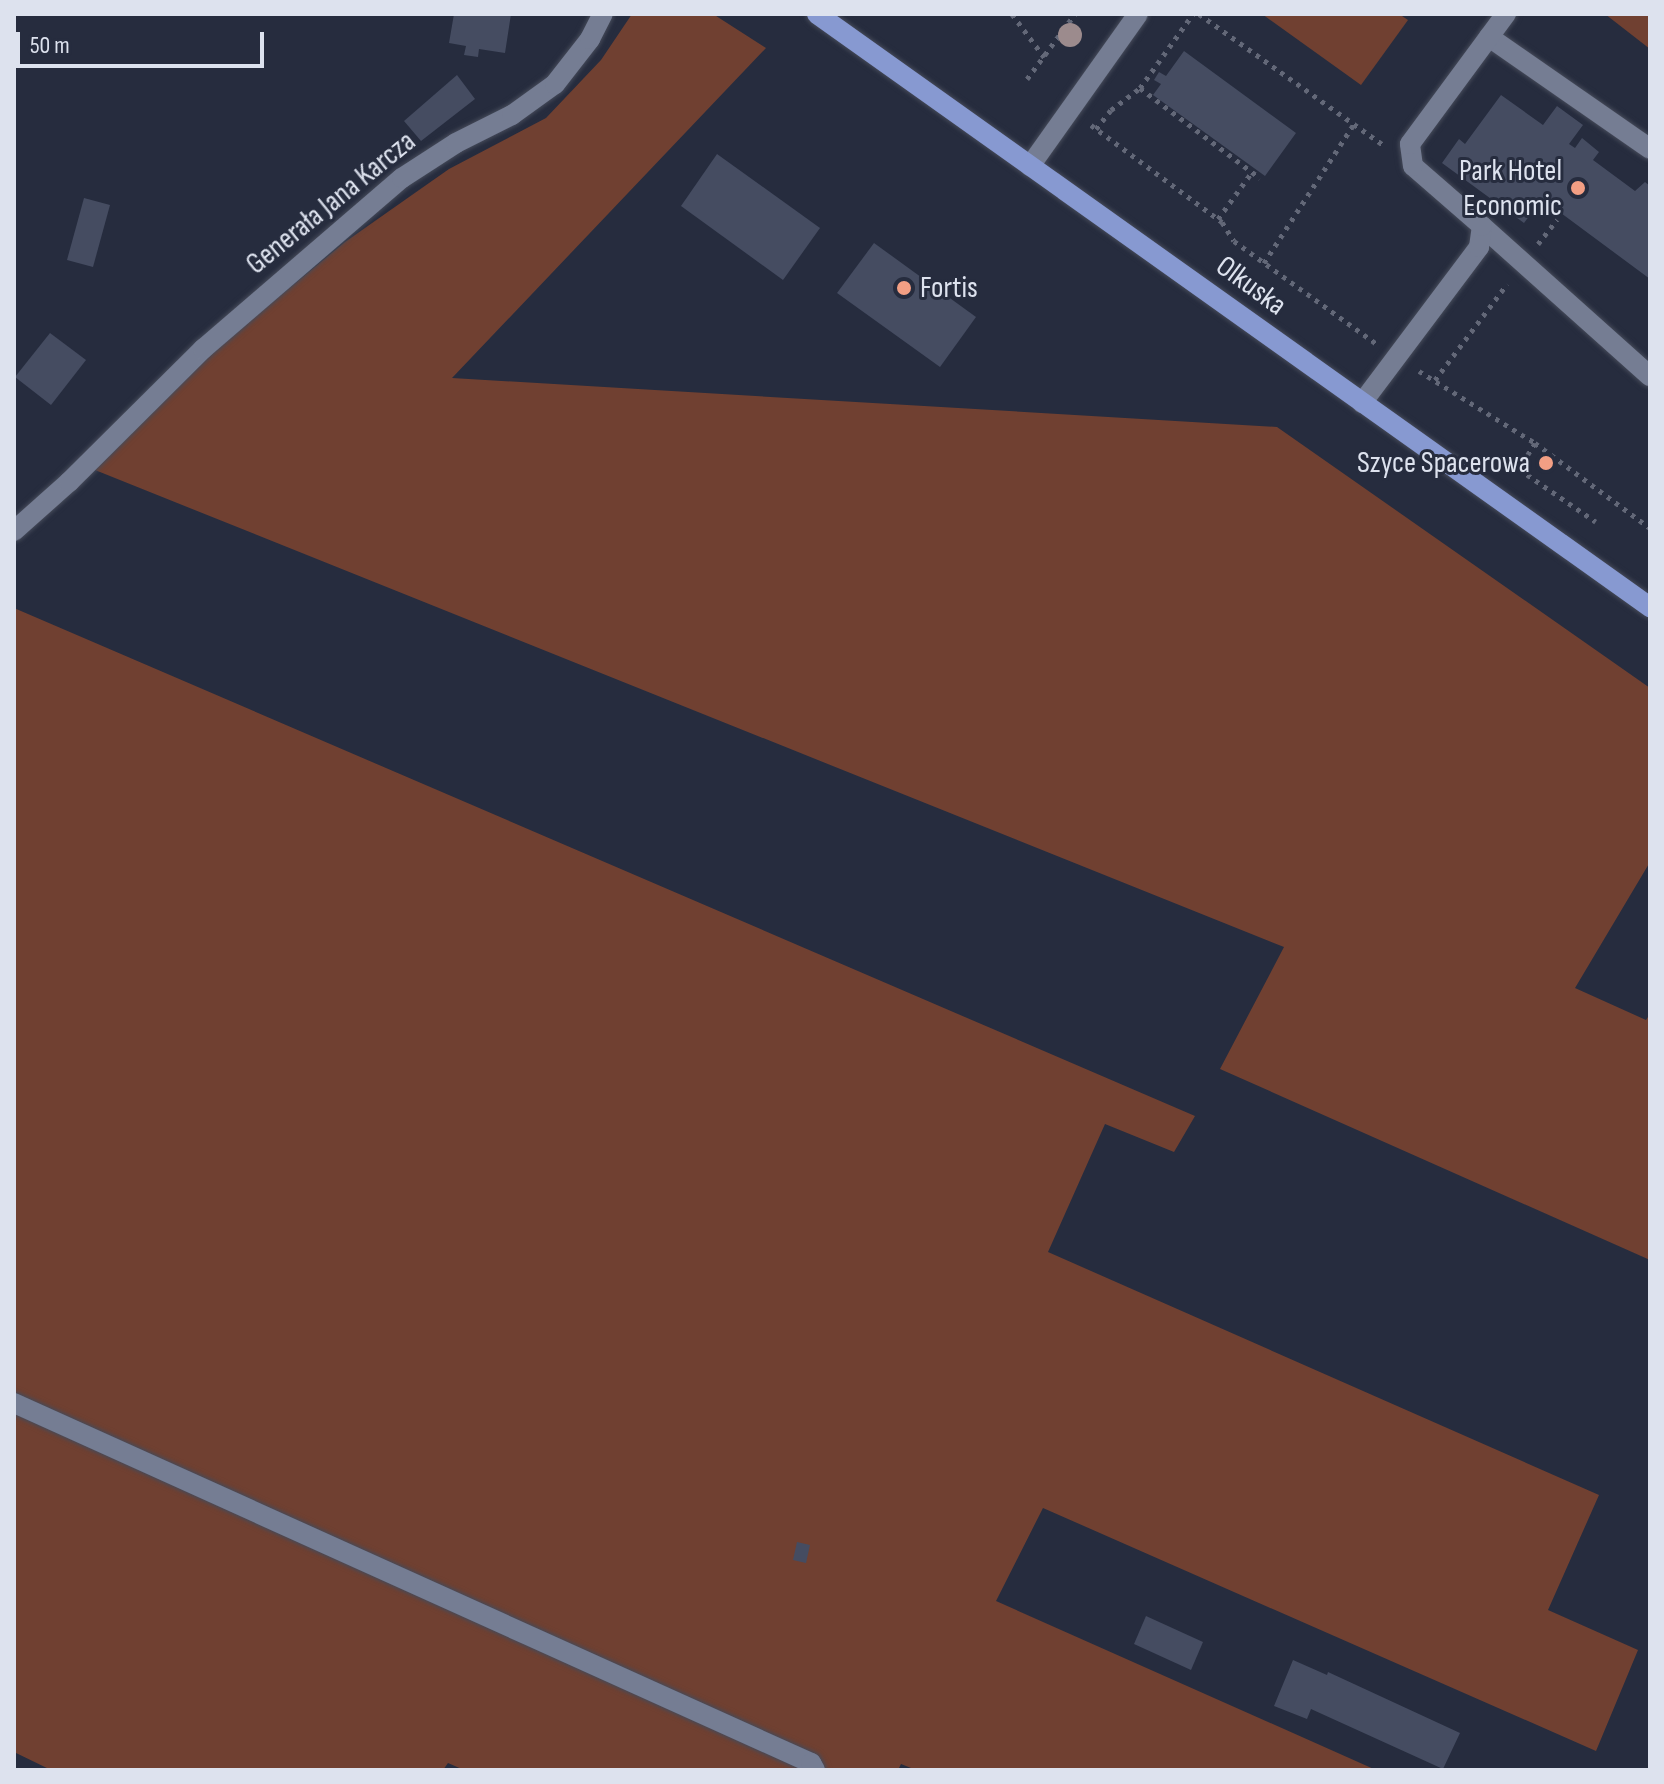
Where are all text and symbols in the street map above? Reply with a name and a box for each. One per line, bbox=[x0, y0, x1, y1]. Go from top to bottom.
scale bar bbox=[20, 16, 268, 66]
text: 50 m bbox=[30, 31, 70, 60]
street label: Generała Jana Karcza bbox=[239, 124, 423, 282]
place label: Park Hotel Economic bbox=[1459, 153, 1562, 224]
marker: Park Hotel Economic bbox=[1569, 179, 1587, 197]
street label: Olkuska bbox=[1209, 248, 1293, 324]
place label: Fortis bbox=[920, 270, 978, 306]
marker: Fortis bbox=[895, 279, 913, 297]
place label: Szyce Spacerowa bbox=[1357, 445, 1530, 481]
marker: Szyce Spacerowa bbox=[1537, 454, 1555, 472]

